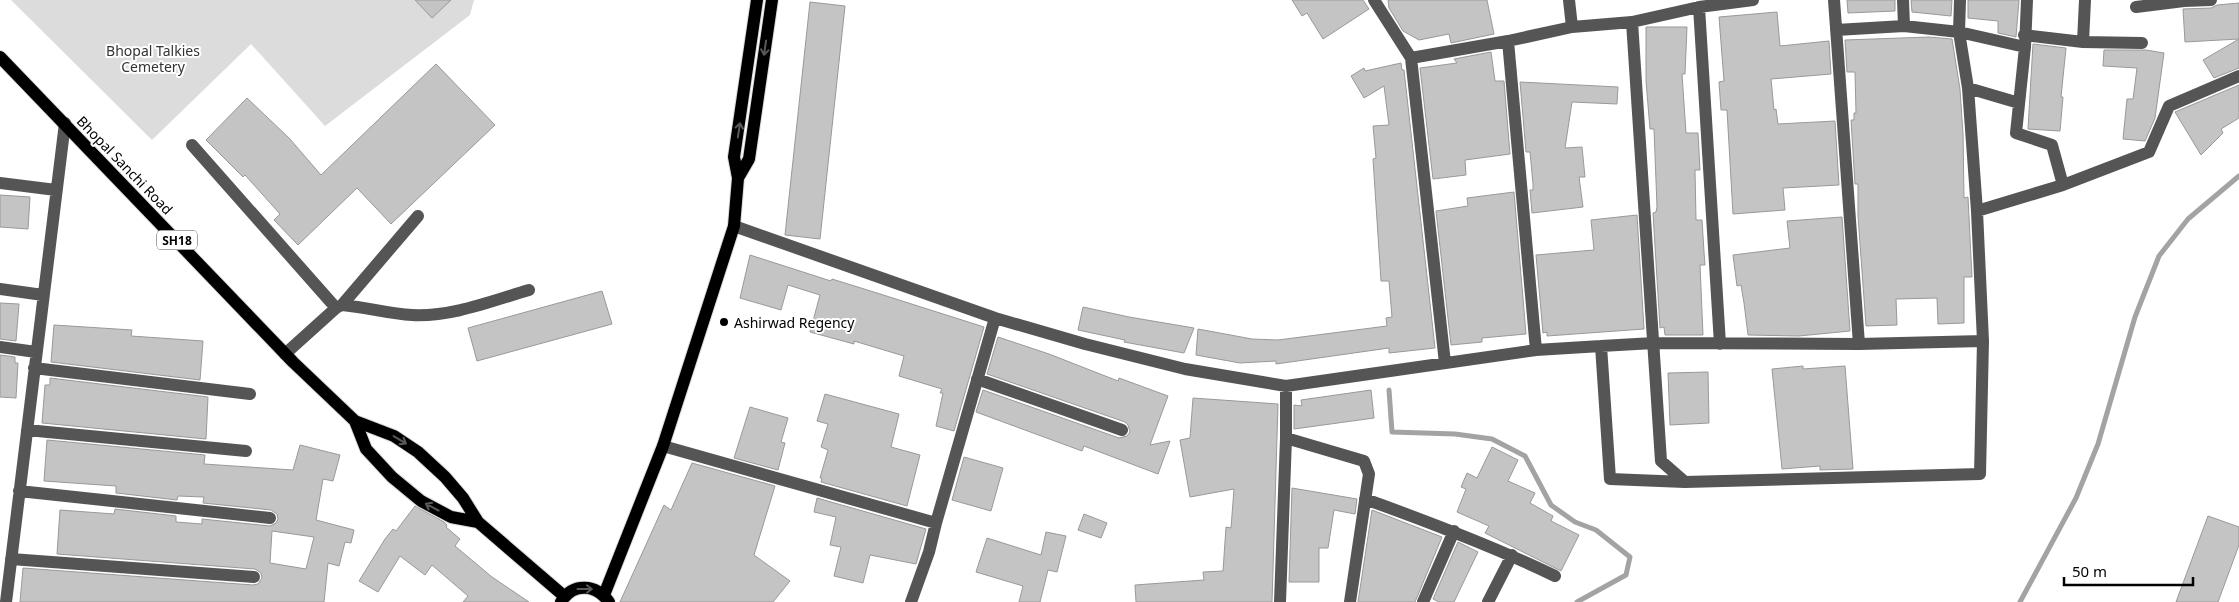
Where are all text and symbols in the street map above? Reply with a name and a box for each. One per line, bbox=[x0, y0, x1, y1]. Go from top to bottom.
one-way arrow bbox=[760, 40, 770, 56]
park label: Bhopal Talkies Cemetery bbox=[106, 41, 200, 76]
street label: Bhopal Sanchi Road bbox=[73, 111, 177, 219]
one-way arrow bbox=[734, 122, 744, 138]
road number: SH18 bbox=[157, 230, 197, 250]
place label: Ashirwad Regency bbox=[734, 313, 855, 332]
marker: Ashirwad Regency bbox=[718, 316, 730, 328]
one-way arrow bbox=[393, 436, 407, 446]
one-way arrow bbox=[425, 502, 440, 511]
scale bar bbox=[2064, 554, 2193, 586]
text: 50 m bbox=[2072, 561, 2107, 581]
one-way arrow bbox=[576, 584, 592, 593]

